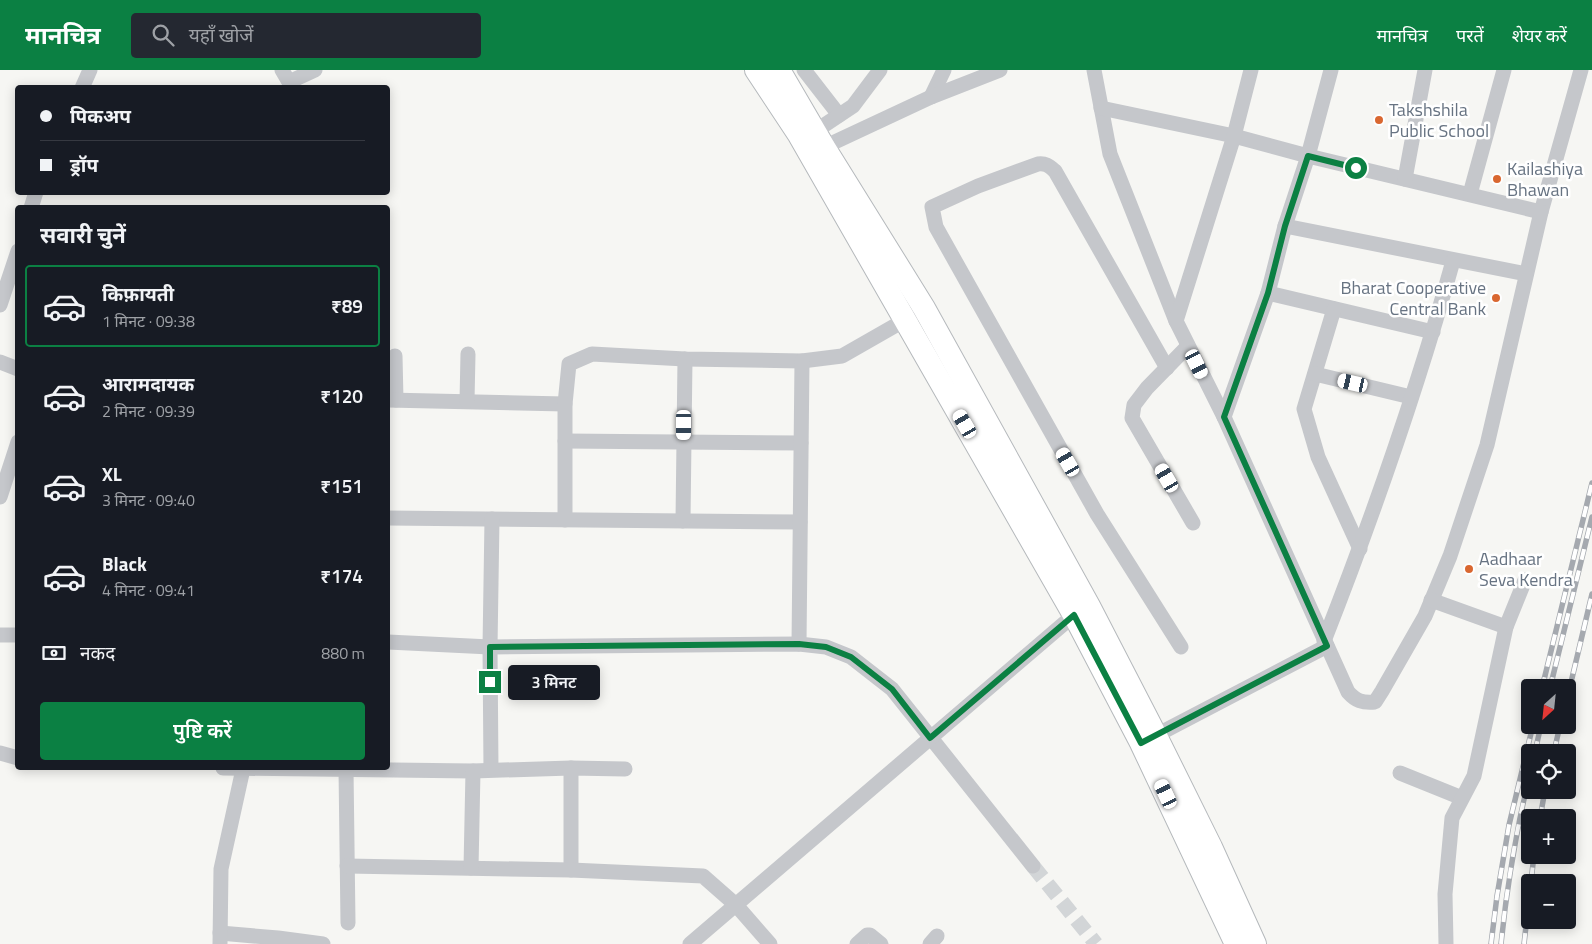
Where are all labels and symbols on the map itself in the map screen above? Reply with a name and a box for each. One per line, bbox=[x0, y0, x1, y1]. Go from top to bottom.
place label: Takshshila Public School bbox=[1389, 96, 1489, 144]
marker: Takshshila Public School bbox=[1373, 114, 1385, 126]
place label: Kailashiya Bhawan bbox=[1507, 155, 1583, 203]
route start bbox=[1345, 157, 1367, 179]
marker: Kailashiya Bhawan bbox=[1491, 173, 1503, 185]
place label: Bharat Cooperative Central Bank bbox=[1340, 274, 1486, 322]
marker: Bharat Cooperative Central Bank bbox=[1490, 292, 1502, 304]
car bbox=[1183, 347, 1210, 381]
car bbox=[1336, 372, 1369, 394]
car bbox=[951, 407, 978, 441]
car bbox=[676, 410, 691, 440]
car bbox=[1054, 445, 1081, 479]
car bbox=[1153, 461, 1180, 495]
place label: Aadhaar Seva Kendra bbox=[1479, 545, 1573, 593]
marker: Aadhaar Seva Kendra bbox=[1463, 563, 1475, 575]
callout: 3 मिनट bbox=[508, 664, 600, 700]
route end bbox=[479, 671, 501, 693]
north arrow bbox=[1521, 679, 1576, 734]
car bbox=[1152, 777, 1179, 811]

